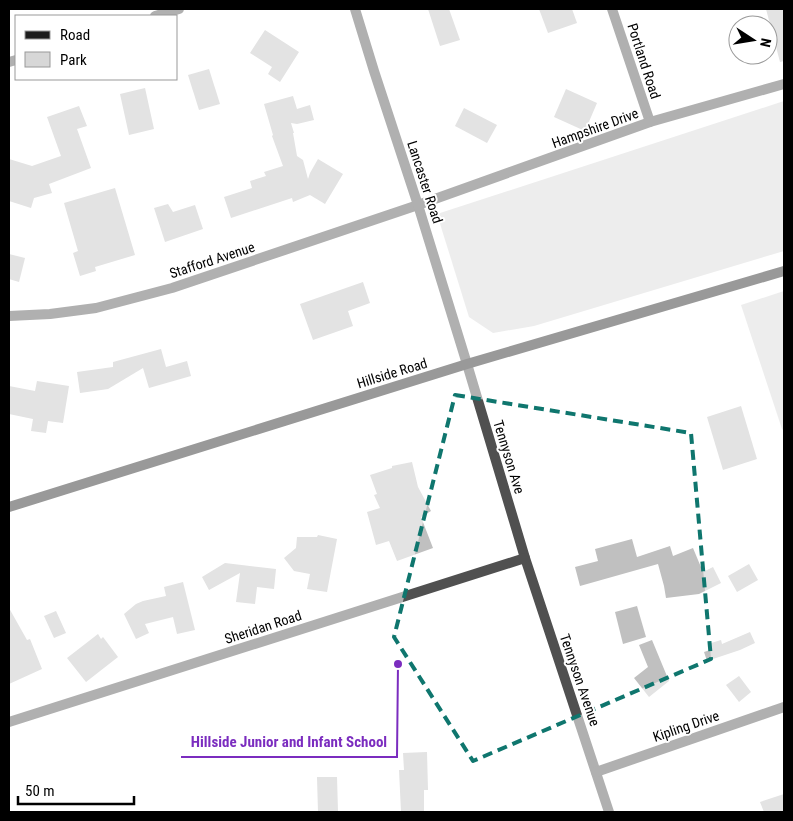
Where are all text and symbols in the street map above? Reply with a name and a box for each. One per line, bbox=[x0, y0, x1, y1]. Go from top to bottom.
legend bbox=[15, 15, 178, 80]
north arrow bbox=[728, 15, 778, 65]
street label: Portland Road bbox=[624, 21, 664, 101]
text: Road bbox=[60, 26, 90, 44]
text: N bbox=[757, 37, 774, 49]
text: Park bbox=[60, 51, 87, 69]
street label: Hampshire Drive bbox=[549, 105, 641, 151]
street label: Lancaster Road bbox=[404, 139, 446, 225]
street label: Stafford Avenue bbox=[167, 239, 257, 281]
street label: Hillside Road bbox=[355, 355, 429, 391]
street label: Tennyson Ave bbox=[490, 418, 528, 496]
street label: Sheridan Road bbox=[223, 607, 303, 647]
street label: Tennyson Avenue bbox=[557, 632, 603, 729]
street label: Kipling Drive bbox=[651, 707, 722, 745]
callout: Hillside Junior and Infant School bbox=[181, 727, 397, 757]
text: Hillside Junior and Infant School bbox=[191, 733, 387, 751]
scale bar bbox=[18, 774, 134, 806]
text: 50 m bbox=[25, 782, 55, 800]

